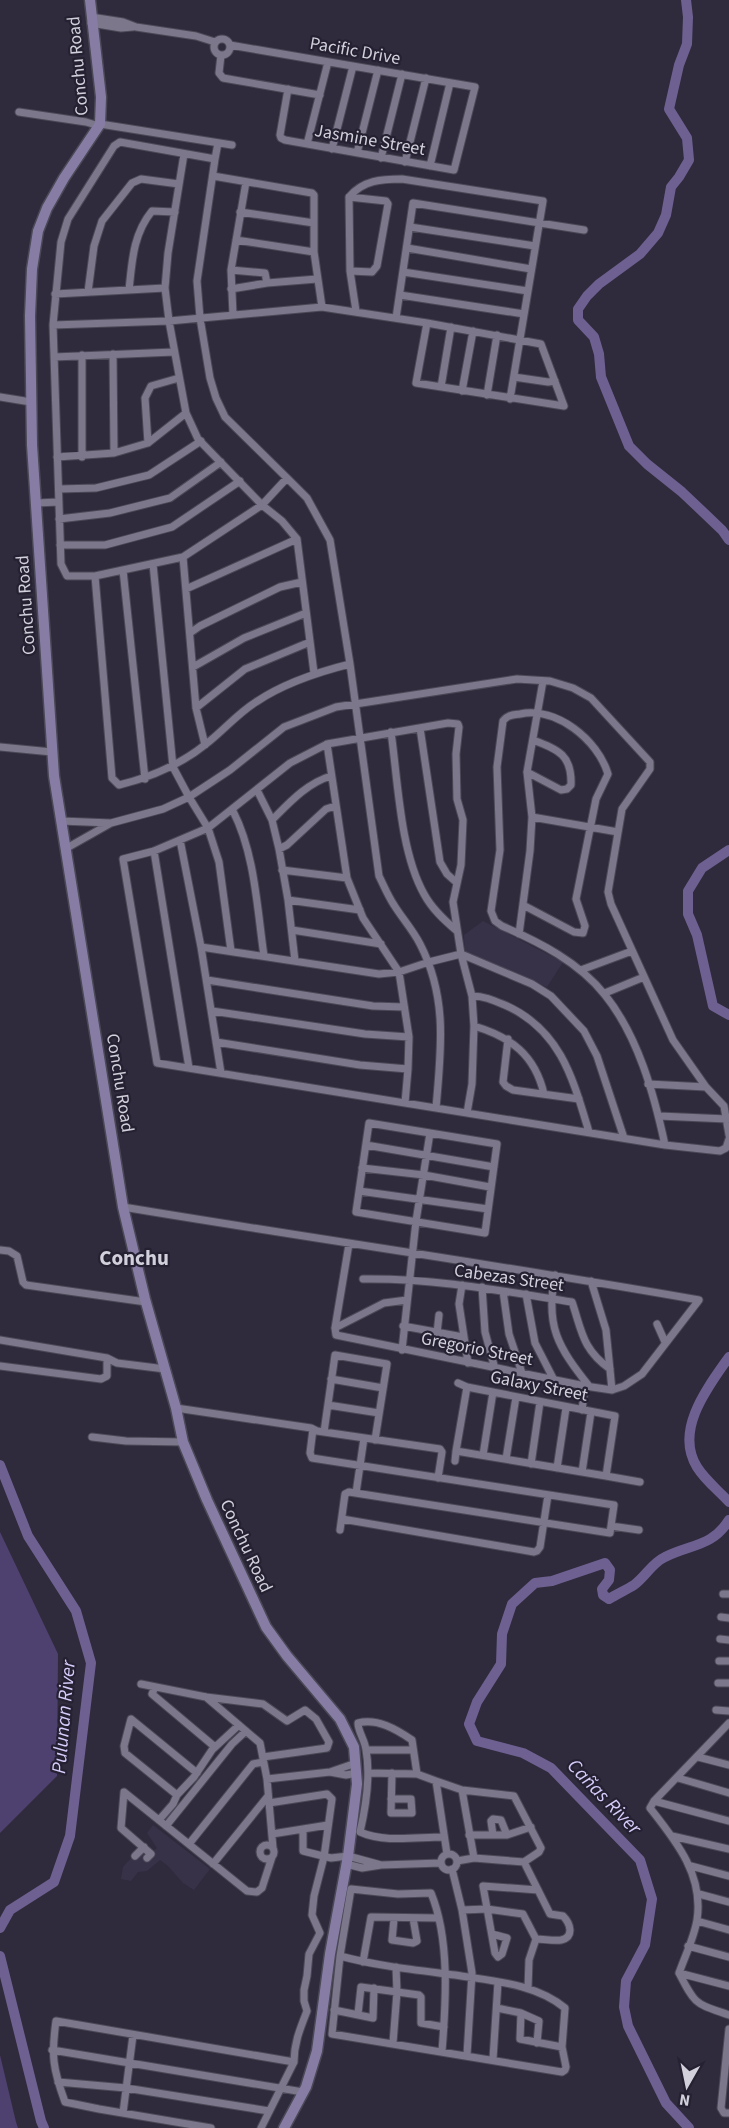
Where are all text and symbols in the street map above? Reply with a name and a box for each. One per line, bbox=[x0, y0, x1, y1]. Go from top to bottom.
street label: Conchu Road bbox=[61, 15, 95, 117]
street label: Pacific Drive bbox=[308, 31, 402, 71]
street label: Jasmine Street bbox=[313, 118, 427, 162]
street label: Conchu Road bbox=[10, 554, 42, 656]
street label: Conchu Road bbox=[100, 1032, 140, 1134]
district label: Conchu bbox=[99, 1243, 169, 1273]
street label: Cabezas Street bbox=[452, 1258, 566, 1298]
street label: Gregorio Street bbox=[419, 1326, 535, 1372]
street label: Galaxy Street bbox=[488, 1364, 590, 1408]
street label: Conchu Road bbox=[214, 1495, 278, 1597]
water label: Pulunan River bbox=[45, 1658, 83, 1775]
water label: Cañas River bbox=[561, 1753, 648, 1842]
north arrow bbox=[657, 2056, 717, 2116]
text: N bbox=[678, 2088, 692, 2112]

